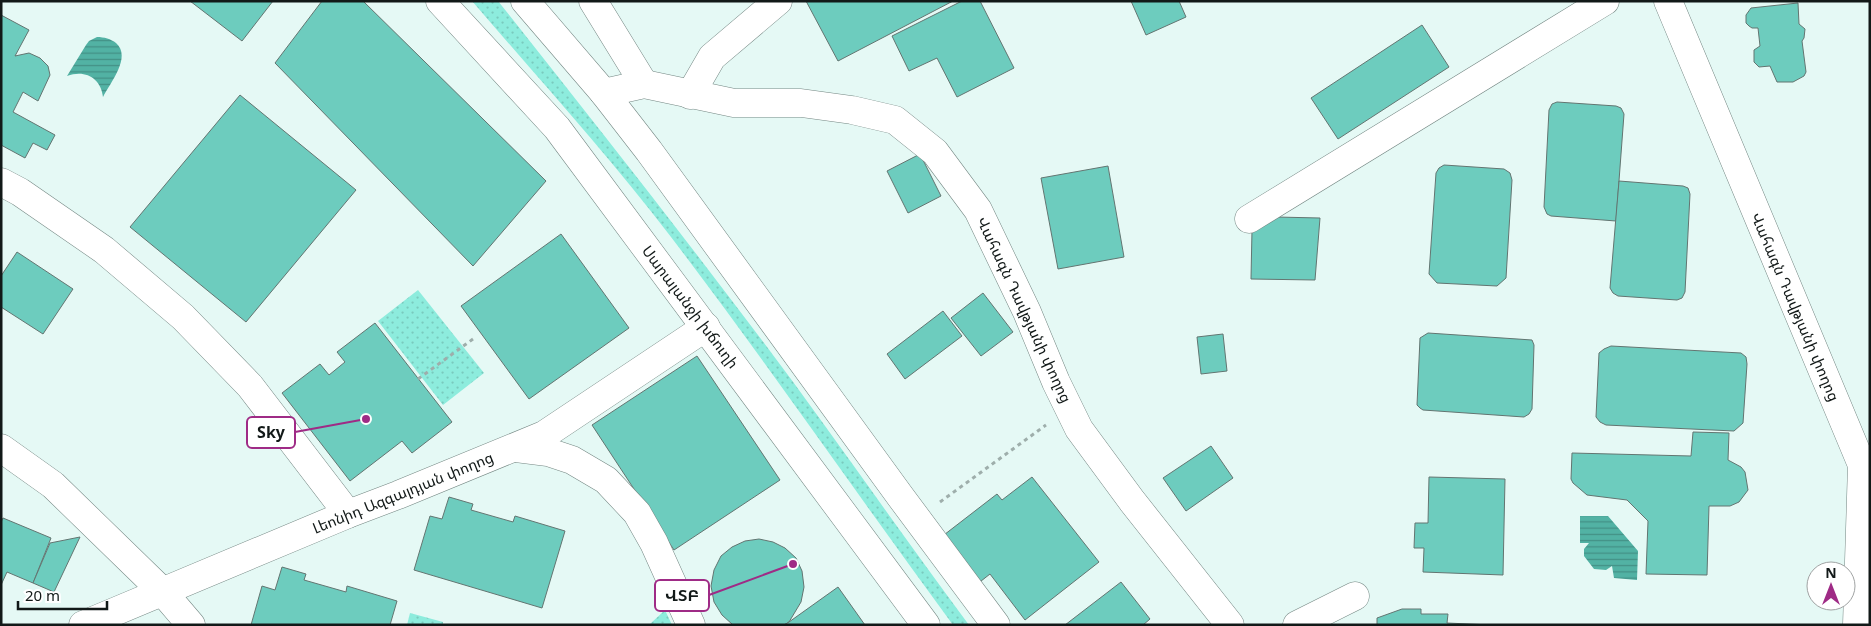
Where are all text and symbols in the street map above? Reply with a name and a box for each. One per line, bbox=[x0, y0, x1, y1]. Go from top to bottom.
street label: Վահագն Դավթյանի փողոց bbox=[1747, 209, 1845, 404]
street label: Վահագն Դավթյանի փողոց bbox=[973, 213, 1077, 406]
street label: Սարալանջի խճուղի bbox=[638, 241, 744, 372]
callout: Sky bbox=[247, 417, 295, 448]
text: Sky bbox=[257, 421, 286, 443]
street label: Լեոնիդ Ազգալդյան փողոց bbox=[309, 447, 496, 538]
north arrow bbox=[1806, 561, 1856, 611]
text: N bbox=[1825, 563, 1837, 582]
scale bar bbox=[18, 578, 106, 610]
callout: ՎՏԲ bbox=[655, 580, 709, 611]
text: ՎՏԲ bbox=[665, 584, 699, 606]
text: 20 m bbox=[25, 585, 60, 605]

